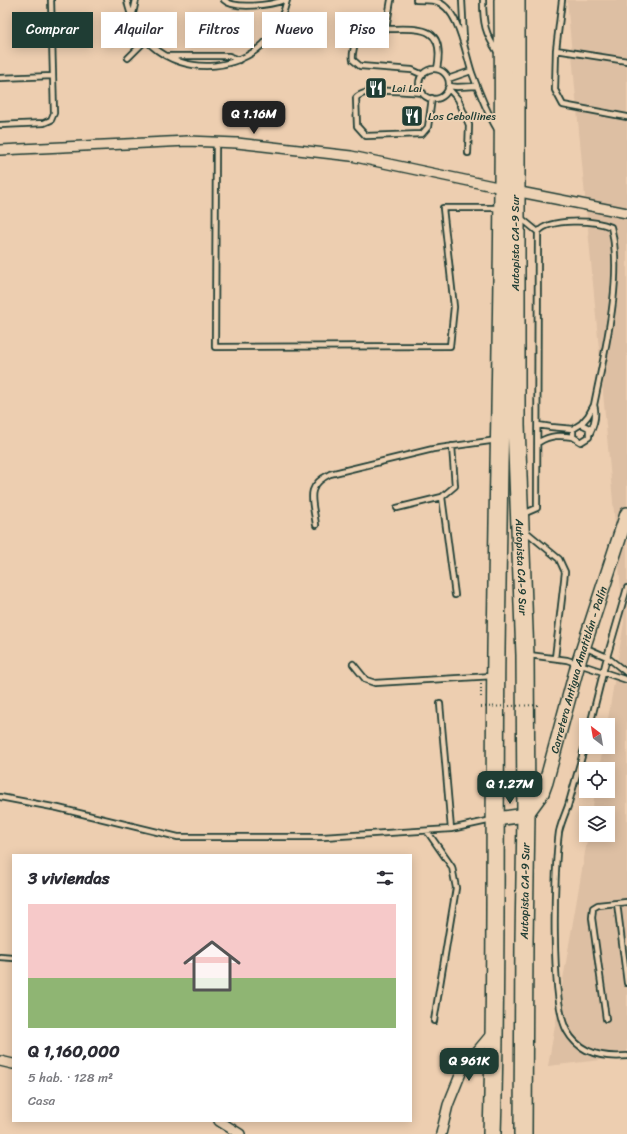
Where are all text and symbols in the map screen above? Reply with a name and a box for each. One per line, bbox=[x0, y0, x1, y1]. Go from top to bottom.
chip: Comprar bbox=[12, 12, 93, 48]
chip: Alquilar bbox=[101, 12, 177, 48]
chip: Filtros bbox=[185, 12, 254, 48]
chip: Nuevo bbox=[262, 12, 327, 48]
chip: Piso bbox=[335, 12, 389, 48]
restaurant icon: Lai Lai bbox=[363, 75, 389, 101]
place label: Lai Lai bbox=[392, 79, 423, 98]
pin: Q 1.16M bbox=[217, 101, 291, 135]
text: Q 1.16M bbox=[231, 102, 277, 125]
restaurant icon: Los Cebollines bbox=[399, 103, 425, 129]
place label: Los Cebollines bbox=[428, 107, 496, 126]
street label: Autopista CA-9 Sur bbox=[506, 193, 525, 292]
street label: Autopista CA-9 Sur bbox=[510, 517, 533, 617]
street label: Carretera Antigua Amatitlán - Palín bbox=[545, 584, 612, 756]
north arrow bbox=[579, 718, 615, 754]
map controls bbox=[579, 718, 615, 842]
button: locate bbox=[579, 762, 615, 798]
pin: Q 1.27M bbox=[473, 771, 547, 805]
text: Q 1.27M bbox=[486, 772, 534, 795]
button: layers bbox=[579, 806, 615, 842]
street label: Autopista CA-9 Sur bbox=[515, 841, 535, 940]
text: 3 viviendas bbox=[28, 863, 110, 893]
icon: filters bbox=[374, 867, 396, 889]
icon: home bbox=[176, 930, 248, 1002]
text: Q 1,160,000 bbox=[28, 1036, 120, 1066]
pin: Q 961K bbox=[436, 1048, 502, 1082]
text: Q 961K bbox=[449, 1049, 489, 1072]
text: 5 hab. · 128 m² bbox=[28, 1066, 113, 1089]
text: Casa bbox=[28, 1089, 55, 1112]

